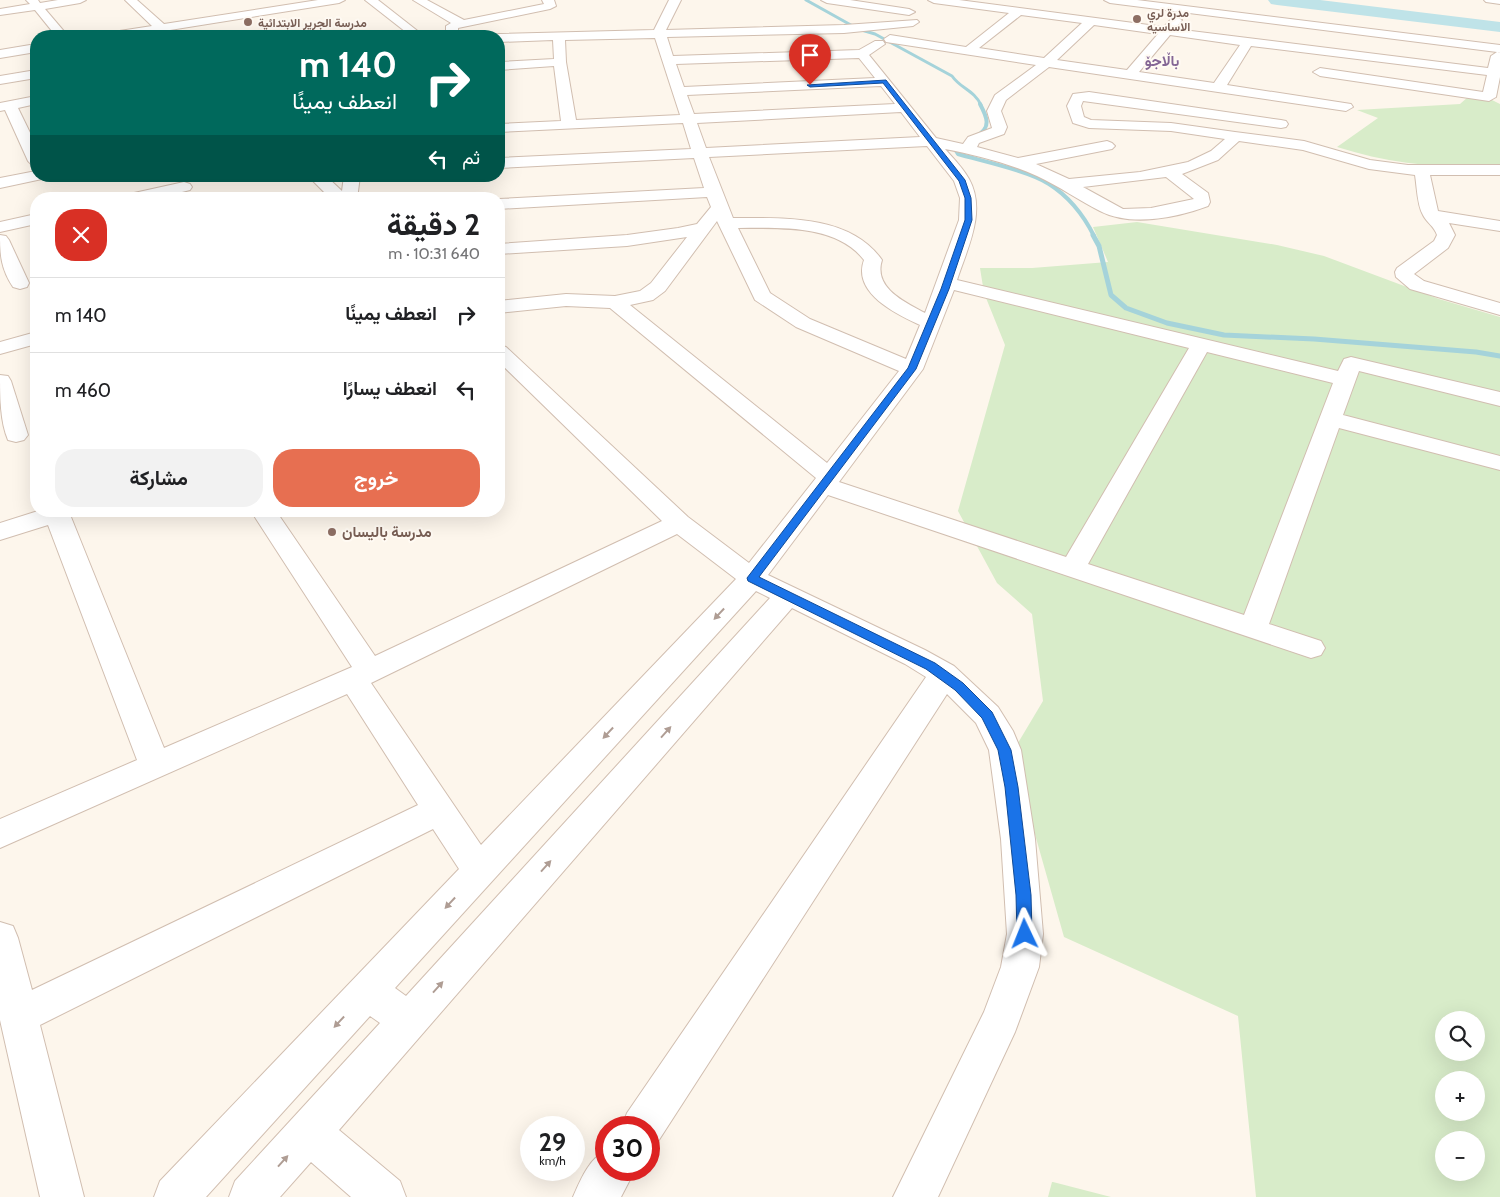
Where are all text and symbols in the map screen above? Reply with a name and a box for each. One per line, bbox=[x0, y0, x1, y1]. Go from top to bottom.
place label: مدرة لري الاساسیه bbox=[1147, 5, 1190, 34]
marker: مدرة لري الاساسیه bbox=[1131, 13, 1143, 25]
place label: مدرسة الجرير الابتدائية bbox=[258, 15, 367, 31]
marker: مدرسة الجرير الابتدائية bbox=[242, 16, 254, 28]
pin bbox=[789, 34, 831, 85]
icon: arrive bbox=[796, 41, 824, 69]
text: 140 m bbox=[299, 43, 397, 86]
icon: right bbox=[415, 50, 480, 115]
district label: باڵاجۆ bbox=[1145, 52, 1179, 70]
text: انعطف يمينًا bbox=[292, 88, 397, 115]
icon: left bbox=[424, 145, 452, 173]
text: ثم bbox=[462, 146, 480, 169]
text: 2 دقيقة bbox=[387, 206, 480, 243]
button: close bbox=[55, 209, 107, 261]
text: 640 m · 10:31 bbox=[388, 244, 480, 263]
icon: right bbox=[452, 301, 480, 329]
text: انعطف يمينًا bbox=[345, 302, 437, 325]
text: 140 m bbox=[55, 304, 106, 327]
icon: left bbox=[452, 376, 480, 404]
text: انعطف يسارًا bbox=[343, 377, 437, 400]
text: 460 m bbox=[55, 379, 111, 402]
button: مشاركة bbox=[55, 449, 263, 507]
button: خروج bbox=[273, 449, 480, 507]
place label: مدرسة بالیسان bbox=[342, 523, 432, 541]
marker: مدرسة بالیسان bbox=[326, 526, 338, 538]
one-way arrow bbox=[713, 607, 725, 619]
one-way arrow bbox=[602, 726, 614, 738]
one-way arrow bbox=[660, 726, 672, 738]
one-way arrow bbox=[540, 860, 552, 872]
one-way arrow bbox=[444, 896, 456, 908]
position arrow bbox=[998, 907, 1050, 959]
one-way arrow bbox=[432, 980, 443, 993]
map controls bbox=[1435, 1011, 1485, 1181]
button: search bbox=[1435, 1011, 1485, 1061]
one-way arrow bbox=[333, 1015, 345, 1027]
button: + bbox=[1435, 1071, 1485, 1121]
speed limit sign: 30 bbox=[595, 1116, 660, 1181]
text: 29 bbox=[539, 1127, 566, 1157]
button: − bbox=[1435, 1131, 1485, 1181]
text: km/h bbox=[539, 1153, 566, 1168]
one-way arrow bbox=[277, 1155, 289, 1167]

